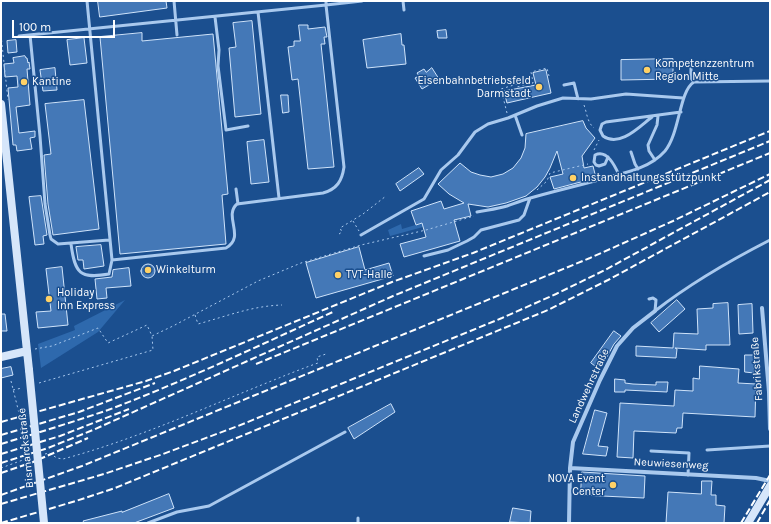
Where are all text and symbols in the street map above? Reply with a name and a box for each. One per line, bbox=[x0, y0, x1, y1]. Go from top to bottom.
scale bar bbox=[14, 12, 117, 38]
text: 100 m bbox=[19, 20, 51, 34]
place label: Kompetenzzentrum Region Mitte bbox=[655, 57, 754, 83]
marker: Kompetenzzentrum Region Mitte bbox=[642, 65, 652, 75]
place label: Eisenbahnbetriebsfeld Darmstadt bbox=[417, 74, 531, 100]
place label: Kantine bbox=[32, 75, 71, 89]
marker: Kantine bbox=[19, 77, 29, 87]
marker: Eisenbahnbetriebsfeld Darmstadt bbox=[534, 82, 544, 92]
place label: Instandhaltungsstützpunkt bbox=[581, 171, 721, 185]
marker: Instandhaltungsstützpunkt bbox=[568, 173, 578, 183]
place label: Winkelturm bbox=[156, 263, 216, 277]
marker: Winkelturm bbox=[143, 265, 153, 275]
place label: TVT-Halle bbox=[346, 268, 392, 282]
marker: TVT-Halle bbox=[333, 270, 343, 280]
place label: Holiday Inn Express bbox=[57, 286, 115, 312]
marker: Holiday Inn Express bbox=[44, 294, 54, 304]
street label: Fabrikstraße bbox=[748, 337, 766, 401]
street label: Landwehrstraße bbox=[566, 347, 612, 425]
street label: Bismarckstraße bbox=[15, 407, 37, 489]
street label: Neuwiesenweg bbox=[633, 455, 709, 473]
place label: NOVA Event Center bbox=[548, 472, 605, 498]
marker: NOVA Event Center bbox=[608, 480, 618, 490]

